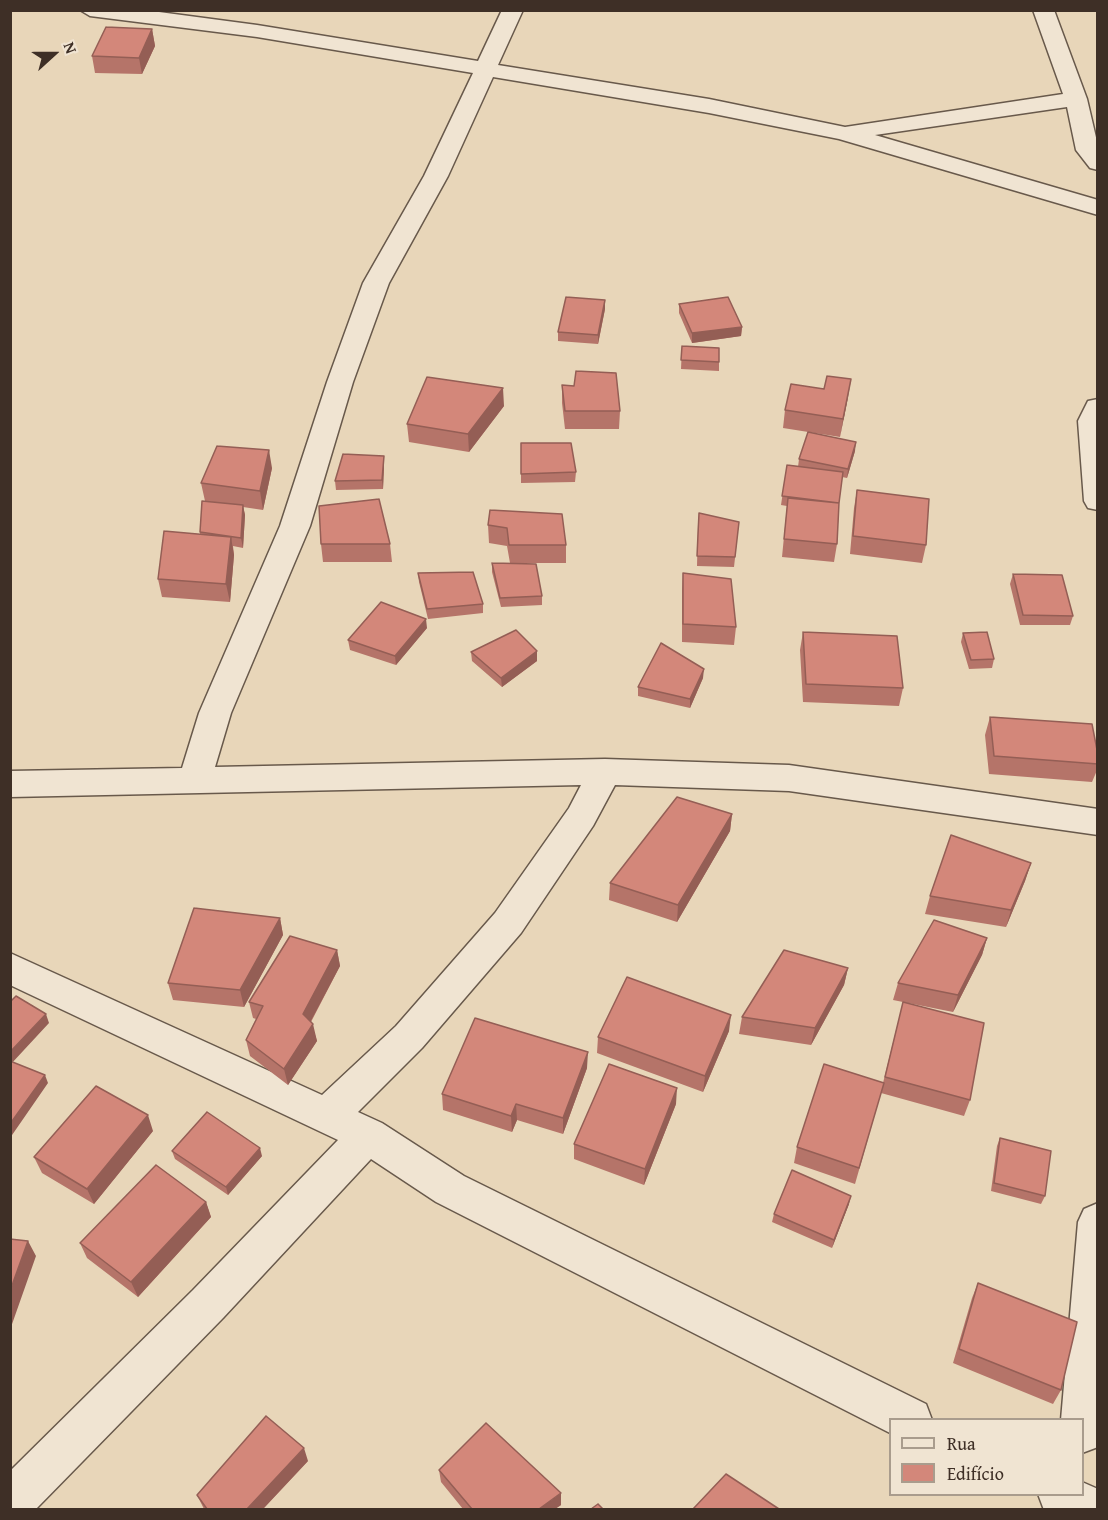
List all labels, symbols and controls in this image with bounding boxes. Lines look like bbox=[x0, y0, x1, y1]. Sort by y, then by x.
north arrow bbox=[24, 24, 84, 84]
text: N bbox=[58, 38, 84, 57]
legend bbox=[889, 1418, 1084, 1496]
text: Rua bbox=[947, 1430, 976, 1457]
text: Edifício bbox=[947, 1460, 1004, 1487]

